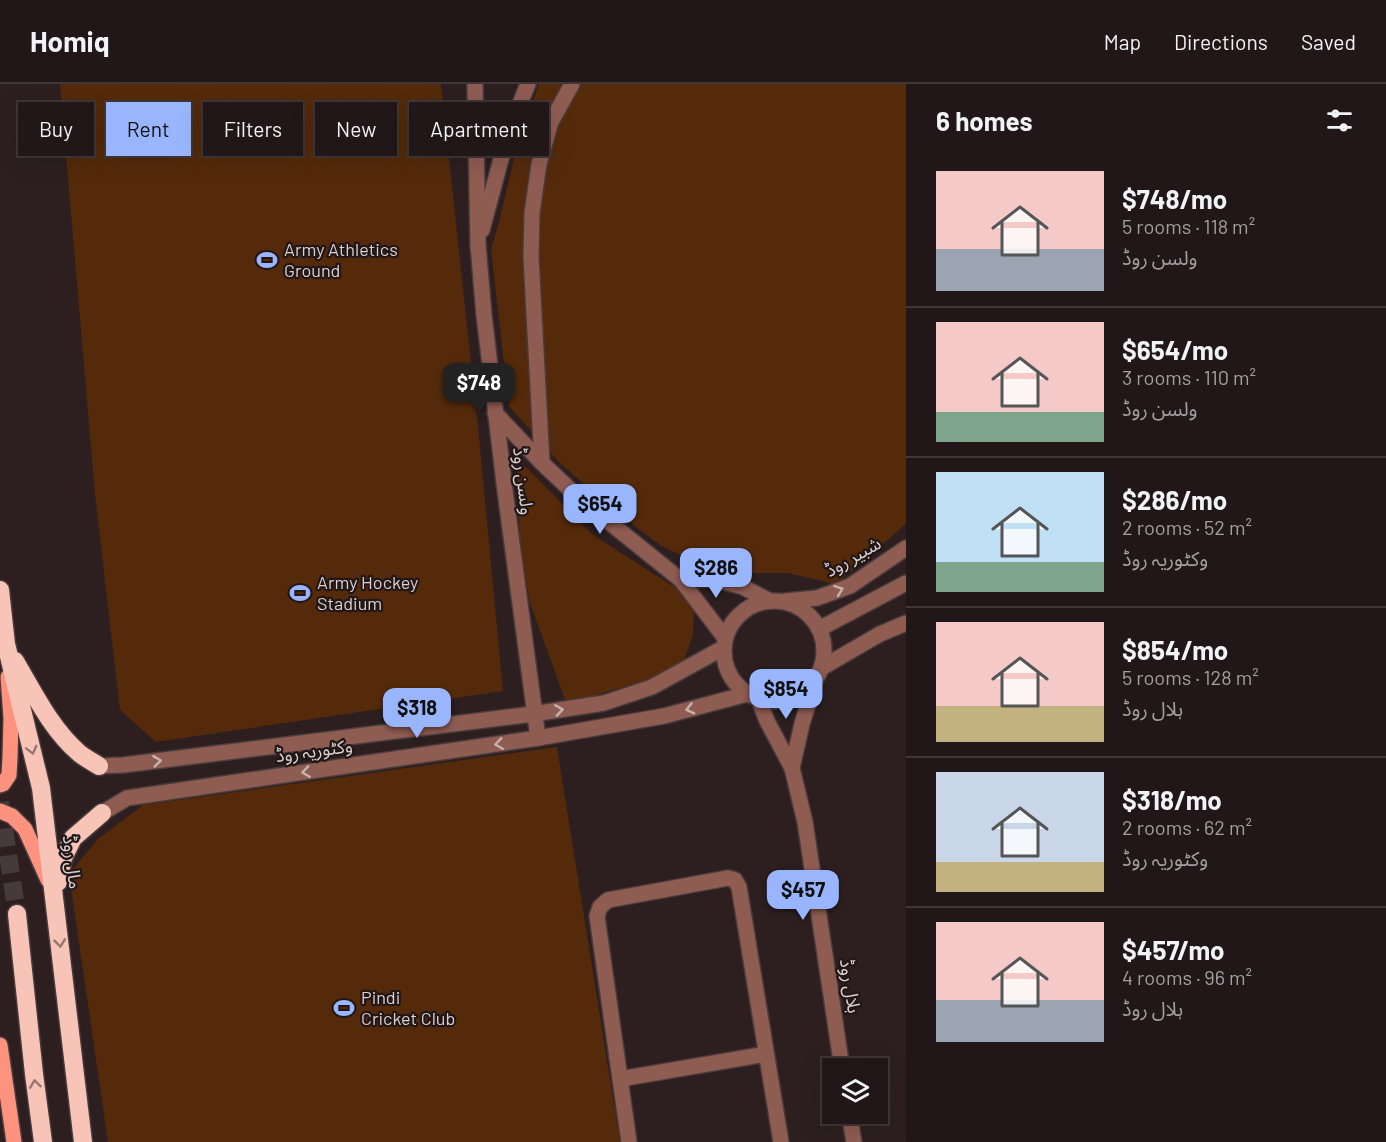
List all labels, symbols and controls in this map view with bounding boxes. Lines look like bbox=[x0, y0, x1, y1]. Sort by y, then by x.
text: Homiq bbox=[30, 24, 110, 58]
text: Map bbox=[1104, 29, 1141, 54]
text: Directions bbox=[1174, 29, 1268, 54]
text: Saved bbox=[1301, 29, 1356, 54]
chip: Buy bbox=[18, 102, 94, 156]
chip: Rent bbox=[106, 102, 191, 156]
chip: Filters bbox=[203, 102, 303, 156]
chip: New bbox=[315, 102, 397, 156]
chip: Apartment bbox=[409, 102, 549, 156]
icon: filters bbox=[1323, 104, 1356, 137]
text: 6 homes bbox=[936, 105, 1033, 136]
text: $748/mo bbox=[1122, 183, 1227, 214]
icon: home bbox=[984, 195, 1056, 267]
text: 5 rooms · 118 m² bbox=[1122, 214, 1255, 238]
place label: Army Athletics Ground bbox=[284, 238, 398, 281]
text: ولسن روڈ bbox=[1122, 245, 1198, 269]
sports icon: Army Athletics Ground bbox=[255, 248, 279, 272]
text: $654/mo bbox=[1122, 334, 1228, 365]
icon: home bbox=[984, 346, 1056, 418]
pin: $748 bbox=[443, 363, 515, 414]
text: 3 rooms · 110 m² bbox=[1122, 365, 1256, 389]
text: $748 bbox=[457, 370, 501, 394]
text: ولسن روڈ bbox=[1122, 396, 1198, 420]
street label: ولسن روڈ bbox=[508, 446, 539, 516]
pin: $654 bbox=[564, 484, 636, 535]
text: $286/mo bbox=[1122, 484, 1227, 515]
text: $654 bbox=[577, 491, 623, 515]
icon: home bbox=[984, 496, 1056, 568]
text: 2 rooms · 52 m² bbox=[1122, 515, 1252, 539]
street label: شبیر روڈ bbox=[821, 531, 885, 582]
text: وکٹوریہ روڈ bbox=[1122, 546, 1208, 570]
pin: $286 bbox=[680, 548, 752, 599]
text: $286 bbox=[694, 555, 738, 579]
place label: Army Hockey Stadium bbox=[317, 571, 418, 614]
sports icon: Army Hockey Stadium bbox=[288, 581, 312, 605]
one-way arrow bbox=[833, 585, 844, 598]
text: $854/mo bbox=[1122, 634, 1228, 665]
icon: home bbox=[984, 646, 1056, 718]
text: 5 rooms · 128 m² bbox=[1122, 665, 1259, 689]
pin: $854 bbox=[750, 669, 822, 720]
text: $854 bbox=[763, 676, 809, 700]
pin: $318 bbox=[381, 688, 453, 739]
text: $318 bbox=[397, 695, 437, 719]
text: ہلال روڈ bbox=[1122, 696, 1183, 720]
one-way arrow bbox=[685, 702, 696, 714]
one-way arrow bbox=[555, 705, 564, 717]
street label: وکٹوریہ روڈ bbox=[274, 734, 354, 767]
one-way arrow bbox=[494, 738, 503, 750]
one-way arrow bbox=[24, 745, 37, 755]
one-way arrow bbox=[153, 756, 162, 768]
one-way arrow bbox=[301, 765, 310, 777]
text: $318/mo bbox=[1122, 784, 1222, 815]
icon: home bbox=[984, 796, 1056, 868]
text: 2 rooms · 62 m² bbox=[1122, 815, 1252, 839]
street label: مال روڈ bbox=[58, 834, 87, 890]
text: وکٹوریہ روڈ bbox=[1122, 846, 1208, 870]
pin: $457 bbox=[767, 870, 839, 921]
text: $457 bbox=[781, 877, 825, 901]
text: $457/mo bbox=[1122, 934, 1225, 965]
one-way arrow bbox=[53, 939, 66, 948]
icon: home bbox=[984, 946, 1056, 1018]
street label: ہلال روڈ bbox=[835, 957, 866, 1015]
text: 4 rooms · 96 m² bbox=[1122, 965, 1252, 989]
place label: Pindi Cricket Club bbox=[361, 986, 455, 1029]
sports icon: Pindi Cricket Club bbox=[332, 996, 356, 1020]
text: ہلال روڈ bbox=[1122, 996, 1183, 1020]
map controls bbox=[822, 1058, 888, 1124]
button: layers bbox=[822, 1058, 888, 1124]
one-way arrow bbox=[29, 1079, 42, 1089]

